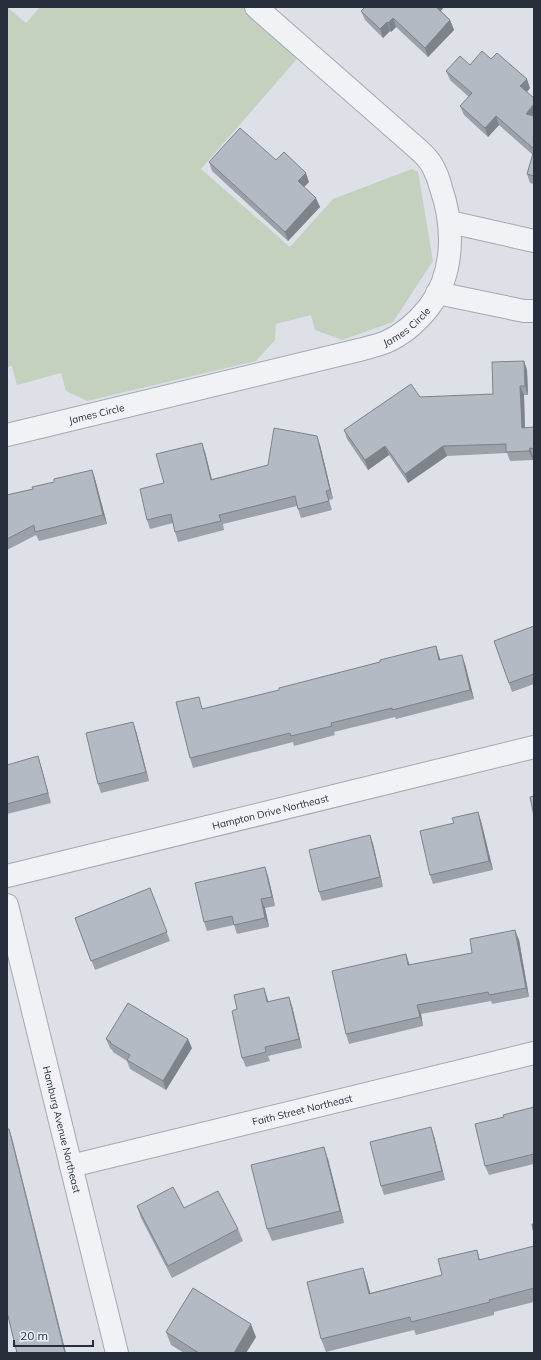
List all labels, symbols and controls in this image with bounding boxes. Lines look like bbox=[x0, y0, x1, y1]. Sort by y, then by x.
street label: James Circle bbox=[381, 305, 433, 349]
street label: James Circle bbox=[67, 401, 126, 427]
street label: Hampton Drive Northeast bbox=[211, 791, 330, 833]
street label: Hamburg Avenue Northeast bbox=[40, 1065, 84, 1195]
street label: Faith Street Northeast bbox=[251, 1091, 354, 1129]
scale bar bbox=[14, 1322, 93, 1348]
text: 20 m bbox=[20, 1328, 48, 1343]

